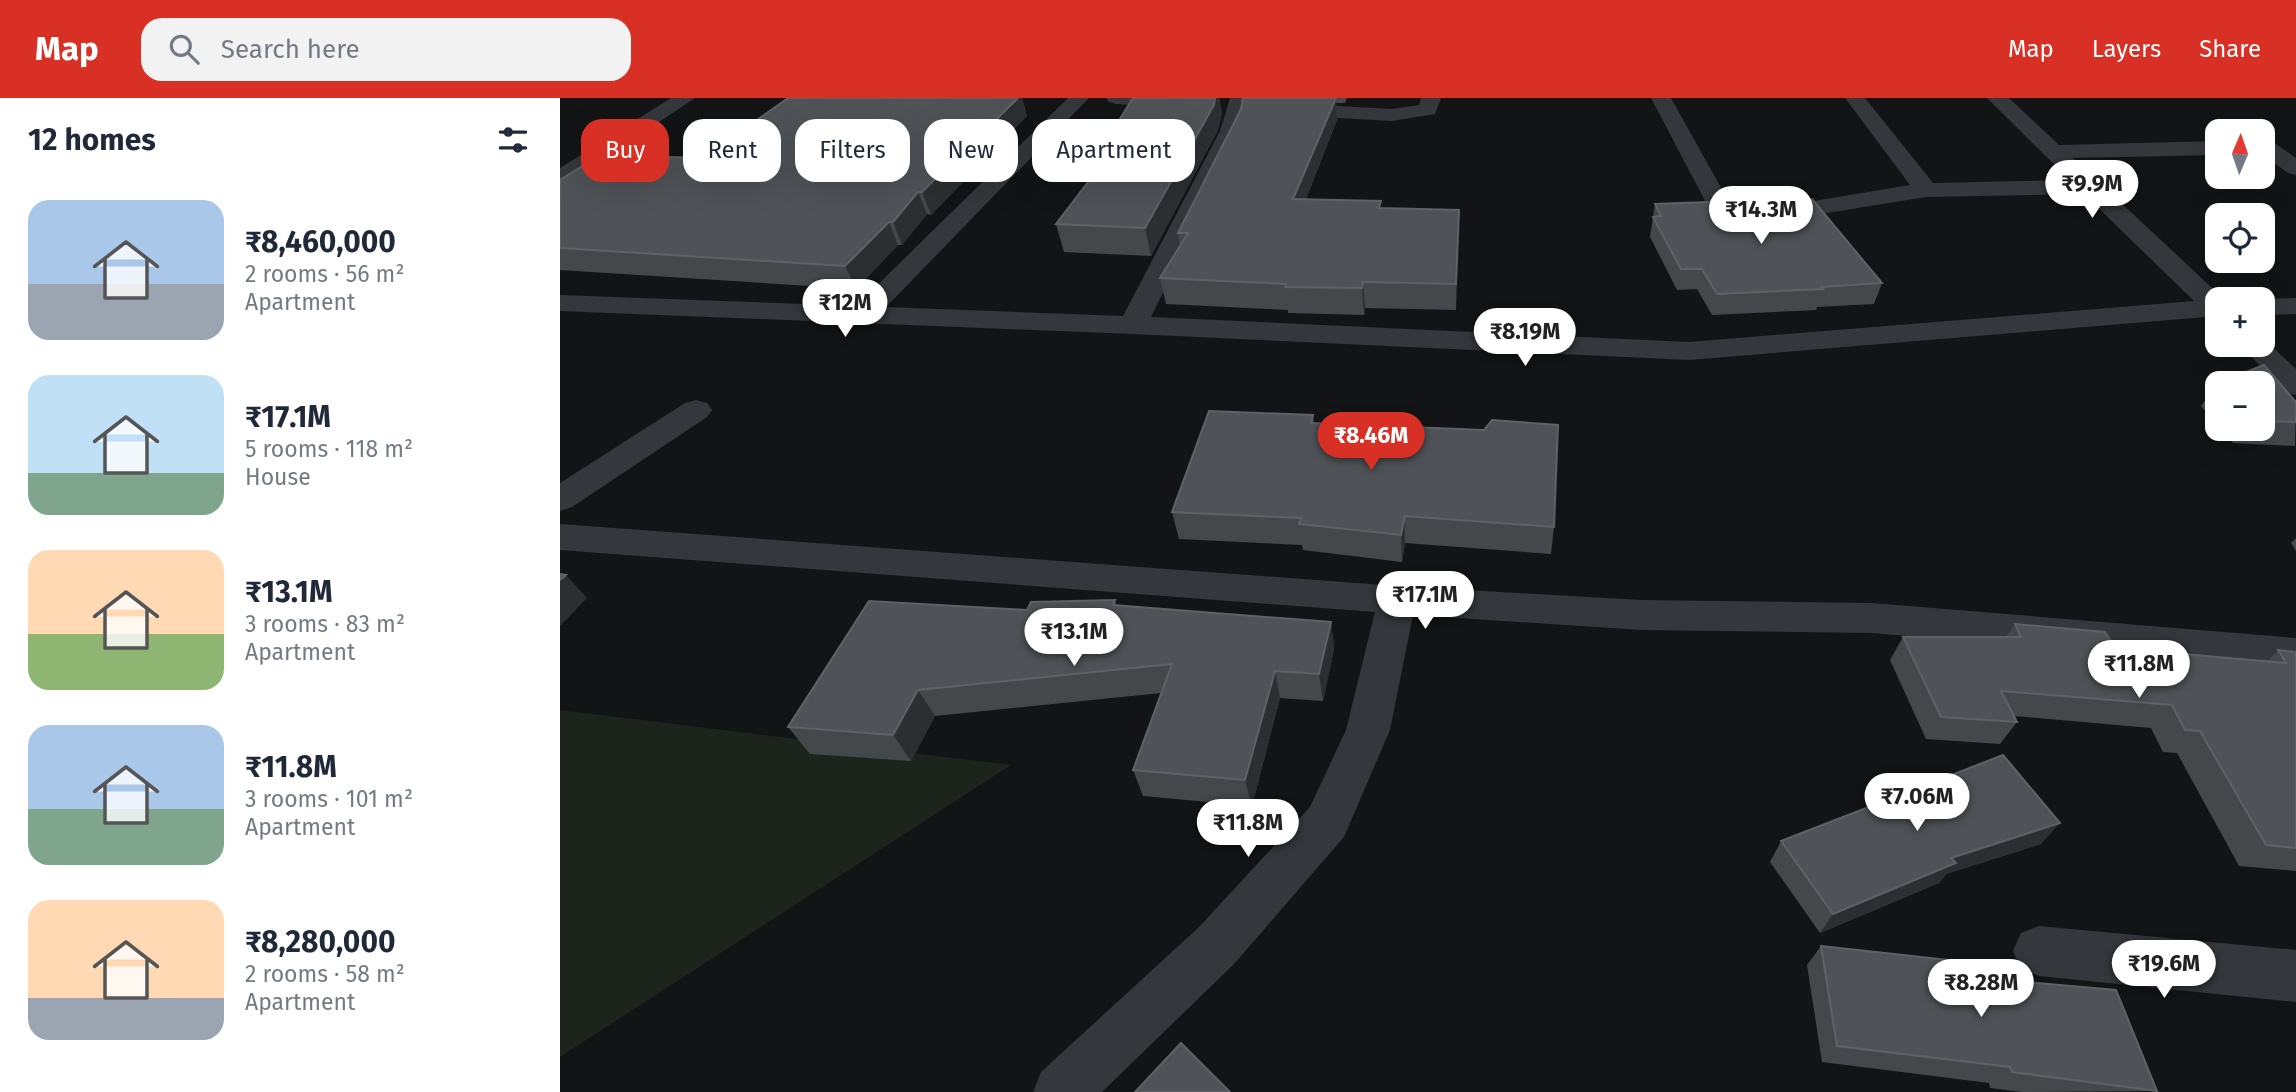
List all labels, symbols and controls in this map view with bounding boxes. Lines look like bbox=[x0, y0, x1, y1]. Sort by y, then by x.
search box bbox=[141, 18, 631, 81]
text: Map bbox=[35, 29, 99, 69]
icon: search bbox=[165, 30, 203, 68]
text: Search here bbox=[221, 34, 360, 65]
text: Map bbox=[2008, 35, 2054, 63]
text: Layers bbox=[2092, 35, 2161, 63]
text: Share bbox=[2199, 35, 2261, 63]
chip: Buy bbox=[581, 119, 669, 182]
chip: Rent bbox=[683, 119, 781, 182]
chip: Filters bbox=[795, 119, 910, 182]
chip: New bbox=[924, 119, 1018, 182]
chip: Apartment bbox=[1032, 119, 1195, 182]
north arrow bbox=[2205, 119, 2275, 189]
map controls bbox=[2205, 119, 2275, 441]
icon: filters bbox=[494, 121, 532, 159]
text: 12 homes bbox=[28, 122, 156, 158]
pin: ₹9.9M bbox=[2043, 160, 2141, 220]
text: ₹9.9M bbox=[2061, 169, 2123, 197]
pin: ₹14.3M bbox=[1704, 186, 1818, 246]
text: ₹14.3M bbox=[1725, 195, 1797, 223]
button: locate bbox=[2205, 203, 2275, 273]
text: ₹8,460,000 bbox=[245, 224, 396, 260]
icon: home bbox=[84, 228, 168, 312]
text: 2 rooms · 56 m² bbox=[245, 260, 404, 288]
pin: ₹12M bbox=[804, 280, 886, 339]
button: + bbox=[2205, 287, 2275, 357]
text: Apartment bbox=[245, 288, 355, 316]
text: ₹12M bbox=[818, 288, 872, 316]
pin: ₹8.19M bbox=[1468, 308, 1582, 368]
text: ₹8.19M bbox=[1490, 317, 1560, 345]
button: − bbox=[2205, 371, 2275, 441]
text: ₹17.1M bbox=[245, 399, 331, 435]
icon: home bbox=[84, 403, 168, 487]
pin: ₹8.46M bbox=[1314, 412, 1428, 472]
text: ₹8.46M bbox=[1334, 421, 1408, 449]
text: 5 rooms · 118 m² bbox=[245, 435, 413, 463]
text: House bbox=[245, 463, 311, 491]
pin: ₹17.1M bbox=[1368, 572, 1482, 631]
text: ₹13.1M bbox=[245, 574, 332, 610]
icon: home bbox=[84, 578, 168, 662]
text: ₹17.1M bbox=[1392, 580, 1458, 608]
pin: ₹13.1M bbox=[1017, 608, 1131, 668]
text: 3 rooms · 83 m² bbox=[245, 610, 405, 638]
text: ₹13.1M bbox=[1040, 617, 1108, 645]
text: Apartment bbox=[245, 638, 355, 666]
pin: ₹11.8M bbox=[2082, 640, 2196, 700]
text: ₹11.8M bbox=[2104, 649, 2174, 677]
text: ₹11.8M bbox=[245, 749, 337, 785]
icon: home bbox=[84, 753, 168, 837]
pin: ₹7.06M bbox=[1860, 774, 1974, 833]
text: ₹7.06M bbox=[1881, 782, 1953, 810]
text: 3 rooms · 101 m² bbox=[245, 785, 413, 813]
pin: ₹11.8M bbox=[1191, 800, 1305, 859]
text: ₹11.8M bbox=[1213, 808, 1283, 836]
text: Apartment bbox=[245, 813, 355, 841]
text: ₹8,280,000 bbox=[245, 924, 396, 960]
icon: home bbox=[84, 928, 168, 1012]
pin: ₹19.6M bbox=[2107, 940, 2221, 1000]
text: ₹19.6M bbox=[2128, 949, 2200, 977]
text: 2 rooms · 58 m² bbox=[245, 960, 405, 988]
pin: ₹8.28M bbox=[1924, 960, 2038, 1019]
text: ₹8.28M bbox=[1944, 968, 2018, 996]
text: Apartment bbox=[245, 988, 355, 1016]

